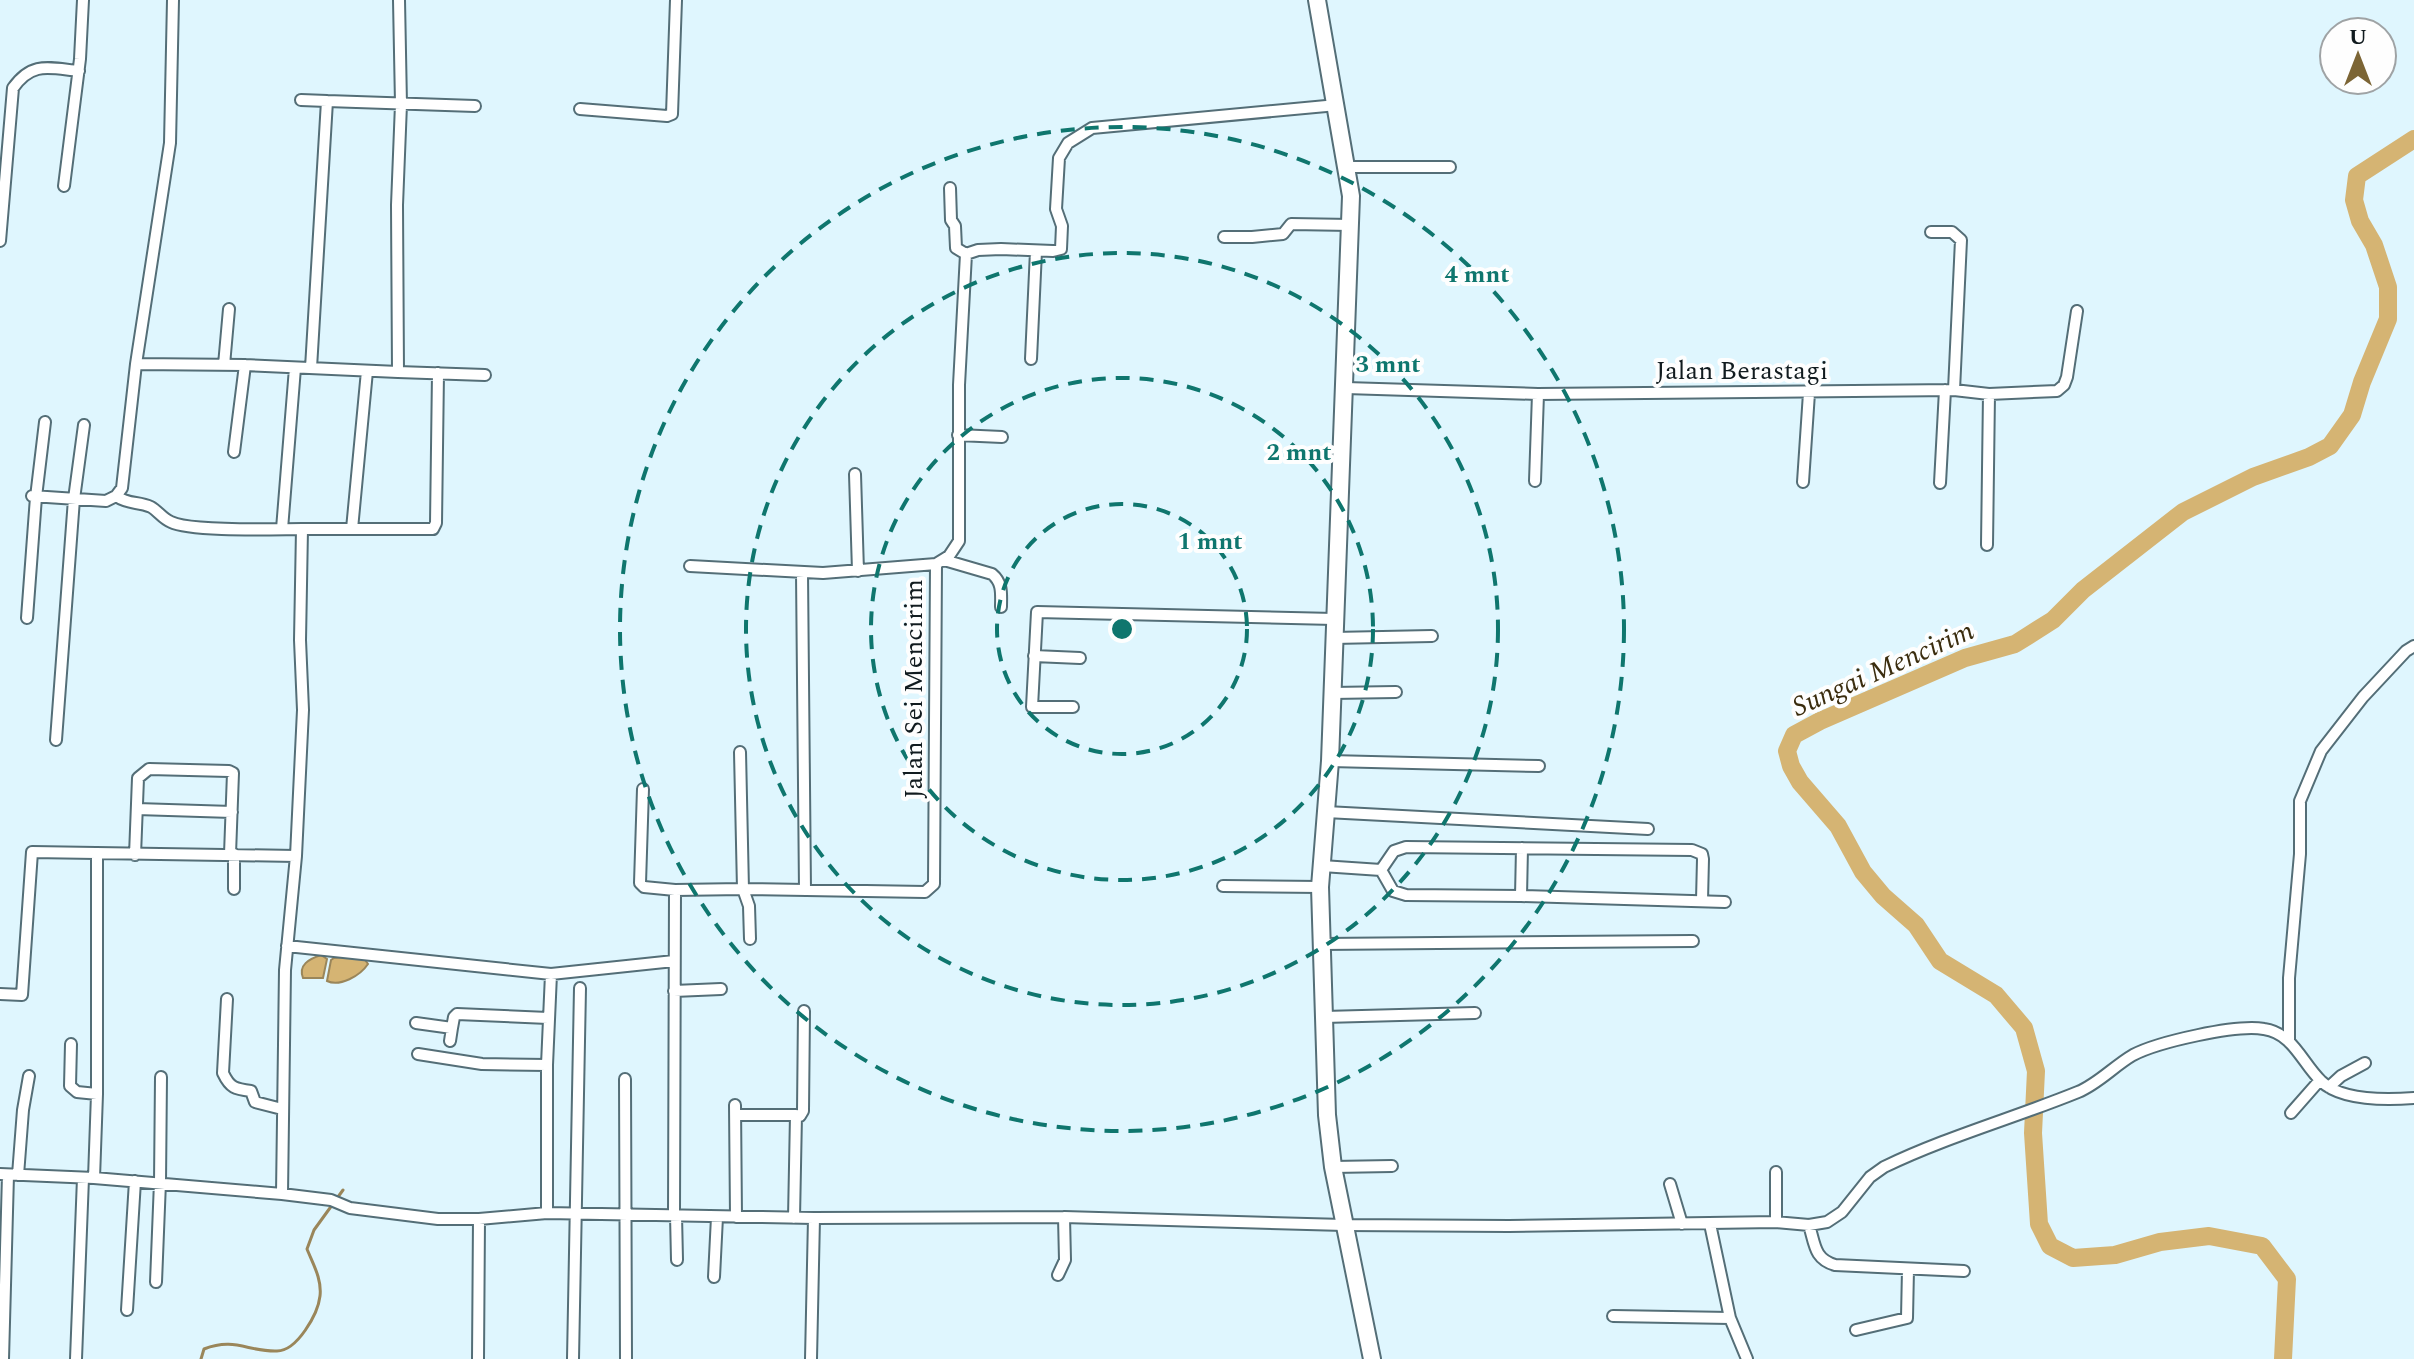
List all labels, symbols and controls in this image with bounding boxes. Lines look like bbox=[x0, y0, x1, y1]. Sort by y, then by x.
north arrow bbox=[2318, 16, 2398, 96]
text: U bbox=[2349, 21, 2367, 54]
text: 4 mnt bbox=[1444, 257, 1510, 293]
text: 3 mnt bbox=[1355, 347, 1421, 383]
street label: Jalan Berastagi bbox=[1656, 351, 1828, 391]
text: 2 mnt bbox=[1266, 435, 1332, 471]
text: 1 mnt bbox=[1177, 524, 1243, 560]
street label: Jalan Sei Mencirim bbox=[894, 579, 934, 799]
water label: Sungai Mencirim bbox=[1785, 609, 1981, 728]
centre of rings bbox=[1108, 615, 1136, 643]

